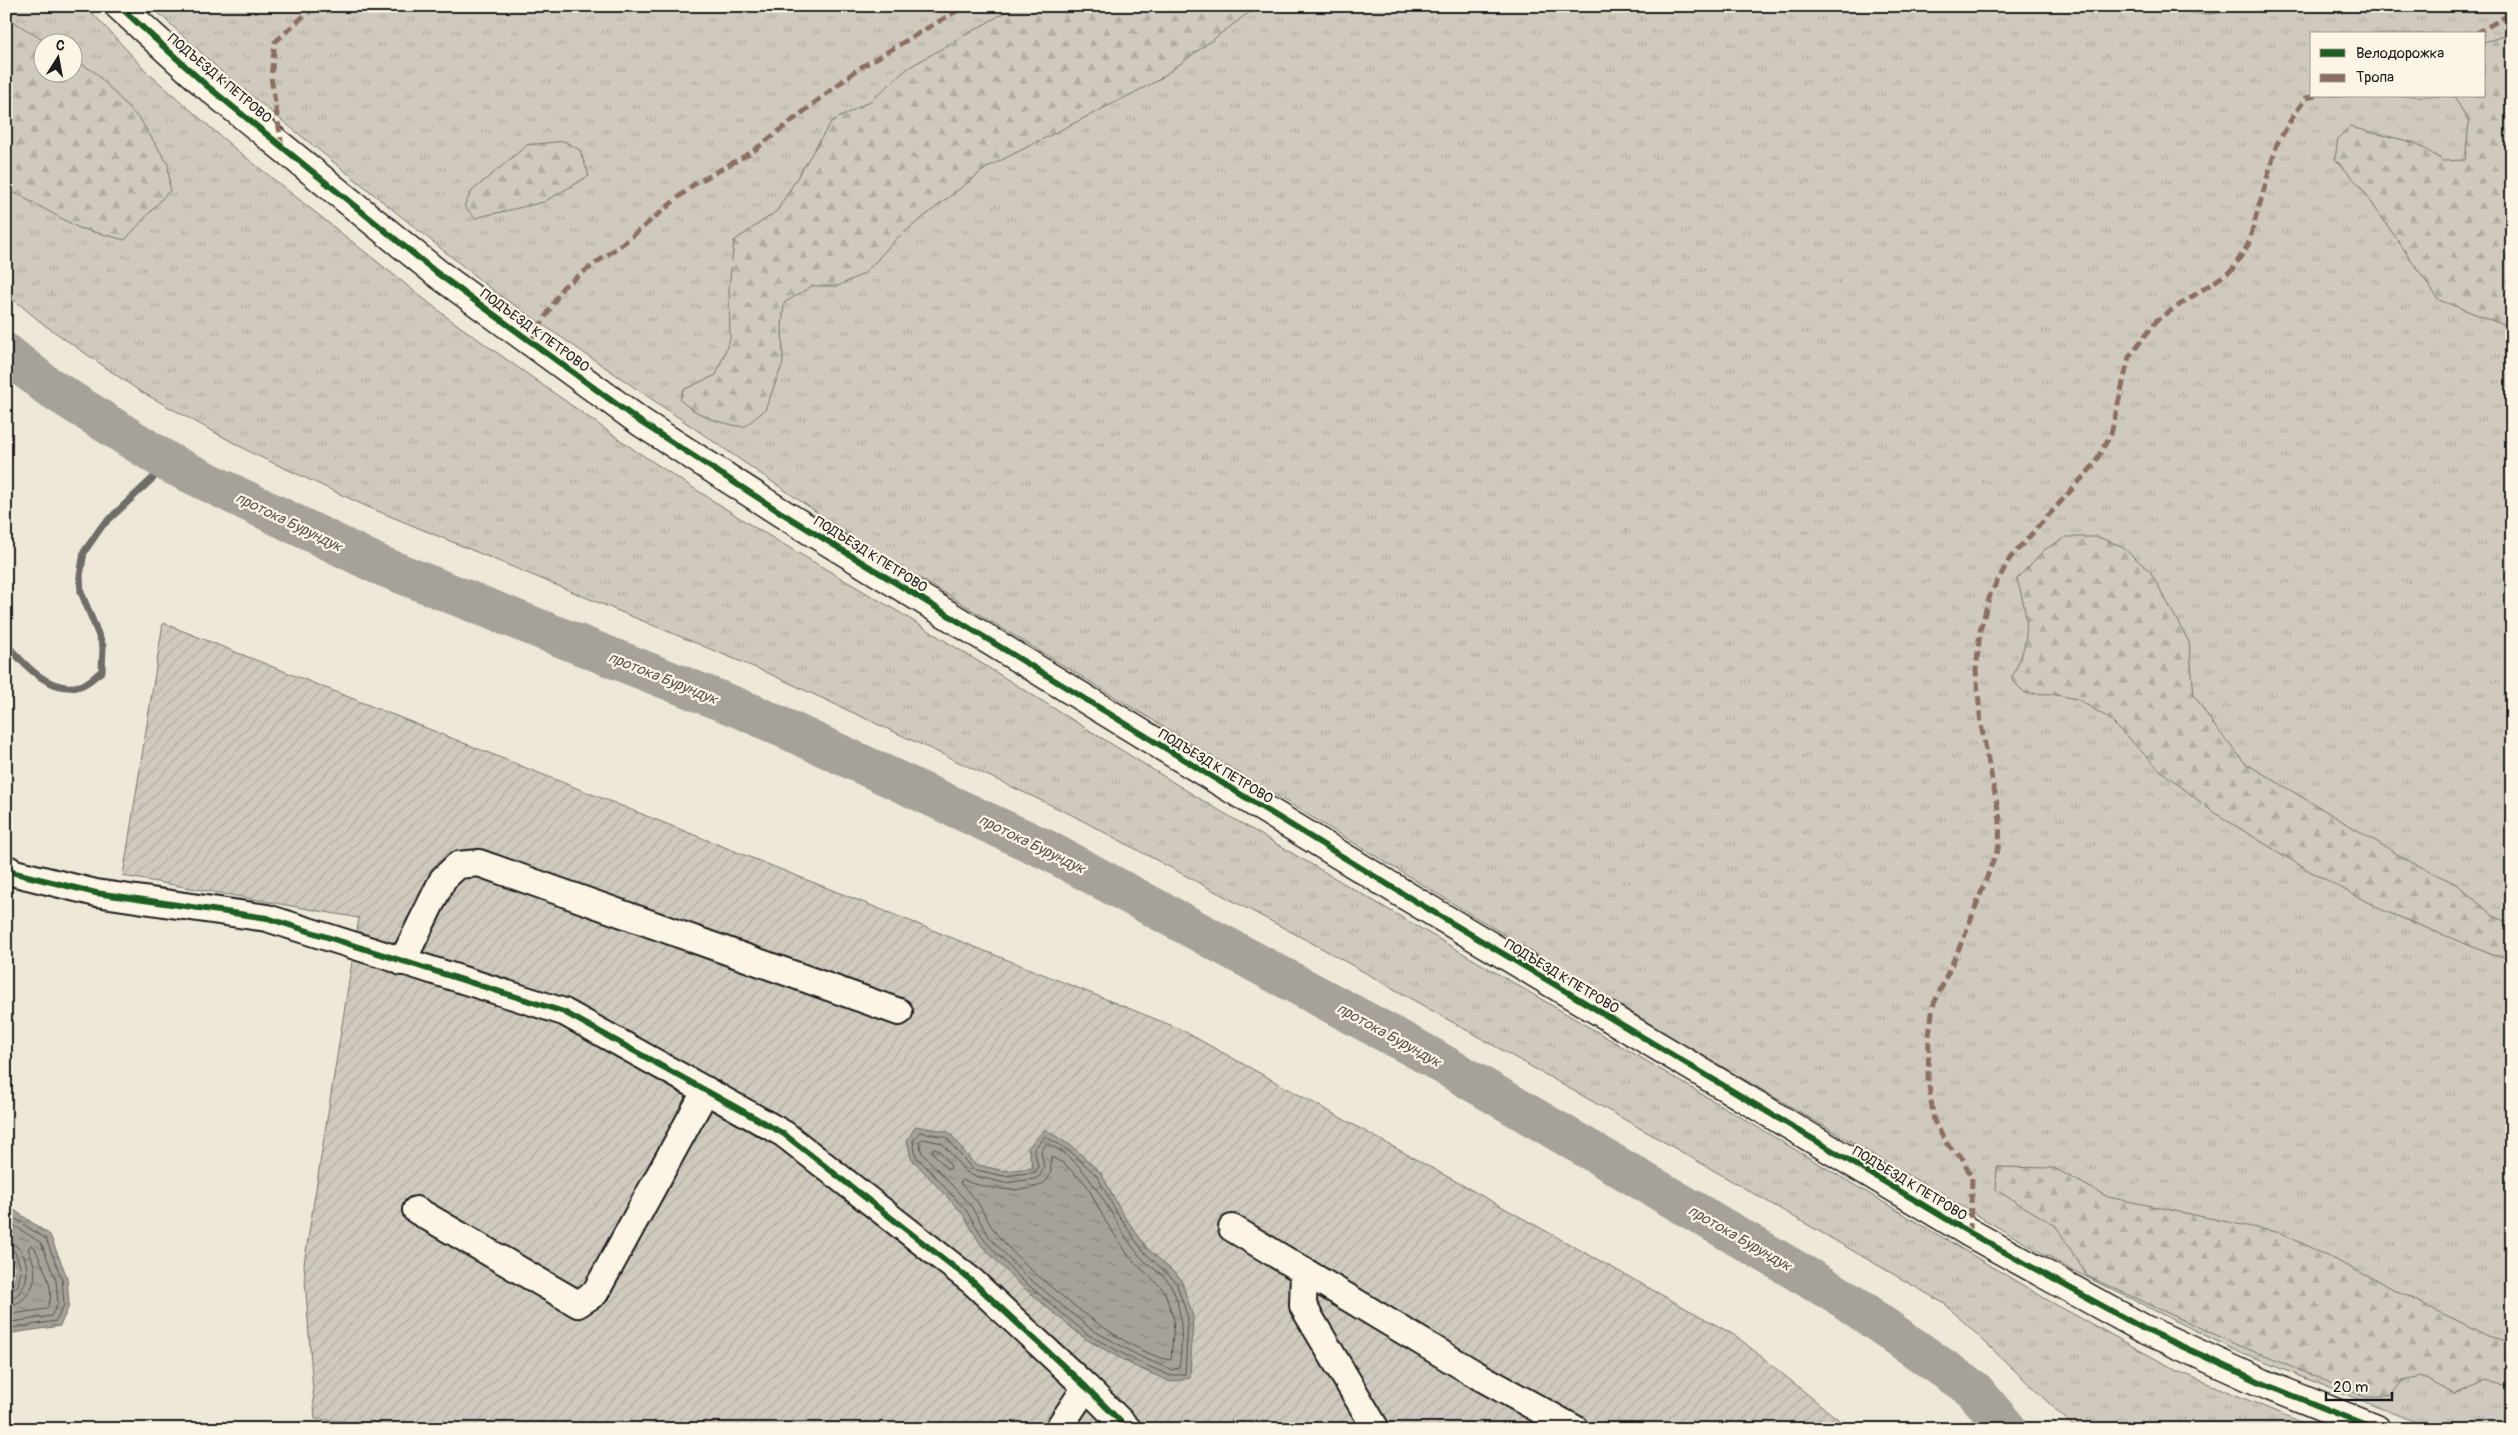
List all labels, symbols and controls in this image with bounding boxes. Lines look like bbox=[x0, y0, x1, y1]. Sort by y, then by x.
street label: ПОДЪЕЗД К ПЕТРОВО bbox=[164, 30, 275, 127]
north arrow bbox=[32, 32, 82, 82]
legend bbox=[2310, 32, 2486, 98]
text: С bbox=[55, 37, 67, 55]
text: Велодорожка bbox=[2356, 44, 2444, 63]
text: Тропа bbox=[2356, 68, 2394, 87]
street label: ПОДЪЕЗД К ПЕТРОВО bbox=[477, 285, 593, 376]
water label: протока Бурундук bbox=[233, 489, 346, 557]
street label: ПОДЪЕЗД К ПЕТРОВО bbox=[811, 513, 931, 596]
water label: протока Бурундук bbox=[606, 648, 721, 709]
street label: ПОДЪЕЗД К ПЕТРОВО bbox=[1155, 726, 1276, 807]
water label: протока Бурундук bbox=[976, 811, 1089, 879]
street label: ПОДЪЕЗД К ПЕТРОВО bbox=[1501, 936, 1622, 1017]
water label: протока Бурундук bbox=[1333, 999, 1445, 1072]
street label: ПОДЪЕЗД К ПЕТРОВО bbox=[1849, 1143, 1970, 1224]
water label: протока Бурундук bbox=[1685, 1201, 1796, 1276]
scale bar bbox=[2326, 1370, 2392, 1402]
text: 20 m bbox=[2333, 1378, 2368, 1397]

